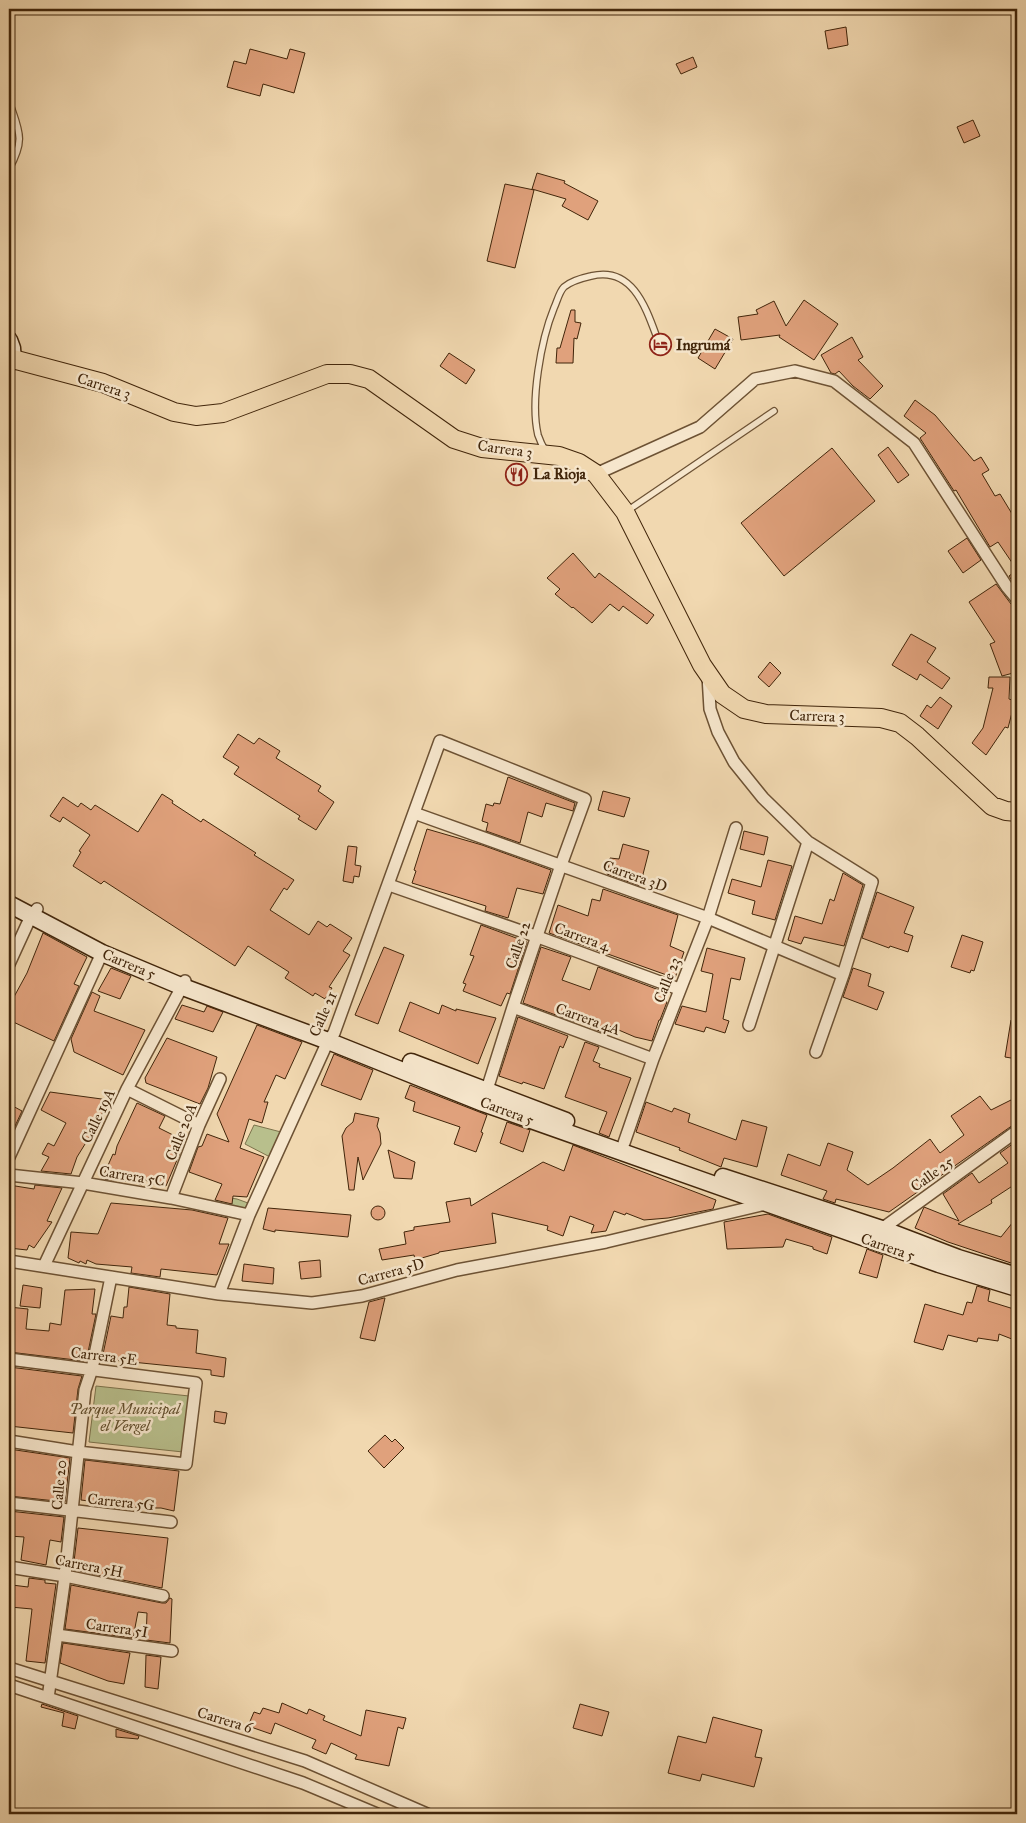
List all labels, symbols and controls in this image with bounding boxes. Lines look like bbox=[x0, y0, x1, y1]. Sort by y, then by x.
hotel icon: Ingrumá bbox=[648, 333, 672, 357]
place label: Ingrumá bbox=[676, 336, 731, 355]
street label: Carrera 3 bbox=[75, 369, 133, 403]
street label: Carrera 3 bbox=[476, 436, 534, 462]
restaurant icon: La Rioja bbox=[505, 462, 529, 486]
place label: La Rioja bbox=[533, 465, 587, 484]
street label: Carrera 3 bbox=[789, 706, 845, 726]
street label: Carrera 3D bbox=[600, 856, 670, 896]
street label: Calle 22 bbox=[502, 918, 535, 971]
street label: Carrera 4 bbox=[552, 919, 613, 956]
street label: Carrera 5 bbox=[100, 945, 158, 983]
street label: Calle 23 bbox=[650, 955, 684, 1005]
street label: Calle 21 bbox=[305, 989, 341, 1039]
street label: Carrera 4A bbox=[553, 999, 623, 1039]
street label: Calle 19A bbox=[77, 1086, 119, 1146]
street label: Carrera 5 bbox=[478, 1093, 536, 1129]
street label: Calle 20A bbox=[161, 1101, 201, 1163]
street label: Calle 25 bbox=[907, 1152, 957, 1195]
street label: Carrera 5C bbox=[98, 1162, 166, 1190]
street label: Carrera 5 bbox=[859, 1229, 917, 1265]
street label: Carrera 5D bbox=[356, 1254, 426, 1289]
street label: Carrera 5E bbox=[70, 1343, 139, 1369]
park label: Parque Municipal el Vergel bbox=[70, 1400, 182, 1435]
street label: Calle 20 bbox=[48, 1459, 70, 1511]
street label: Carrera 5G bbox=[87, 1490, 155, 1514]
street label: Carrera 5H bbox=[53, 1551, 125, 1581]
street label: Carrera 5I bbox=[85, 1615, 149, 1641]
street label: Carrera 6 bbox=[195, 1703, 256, 1737]

